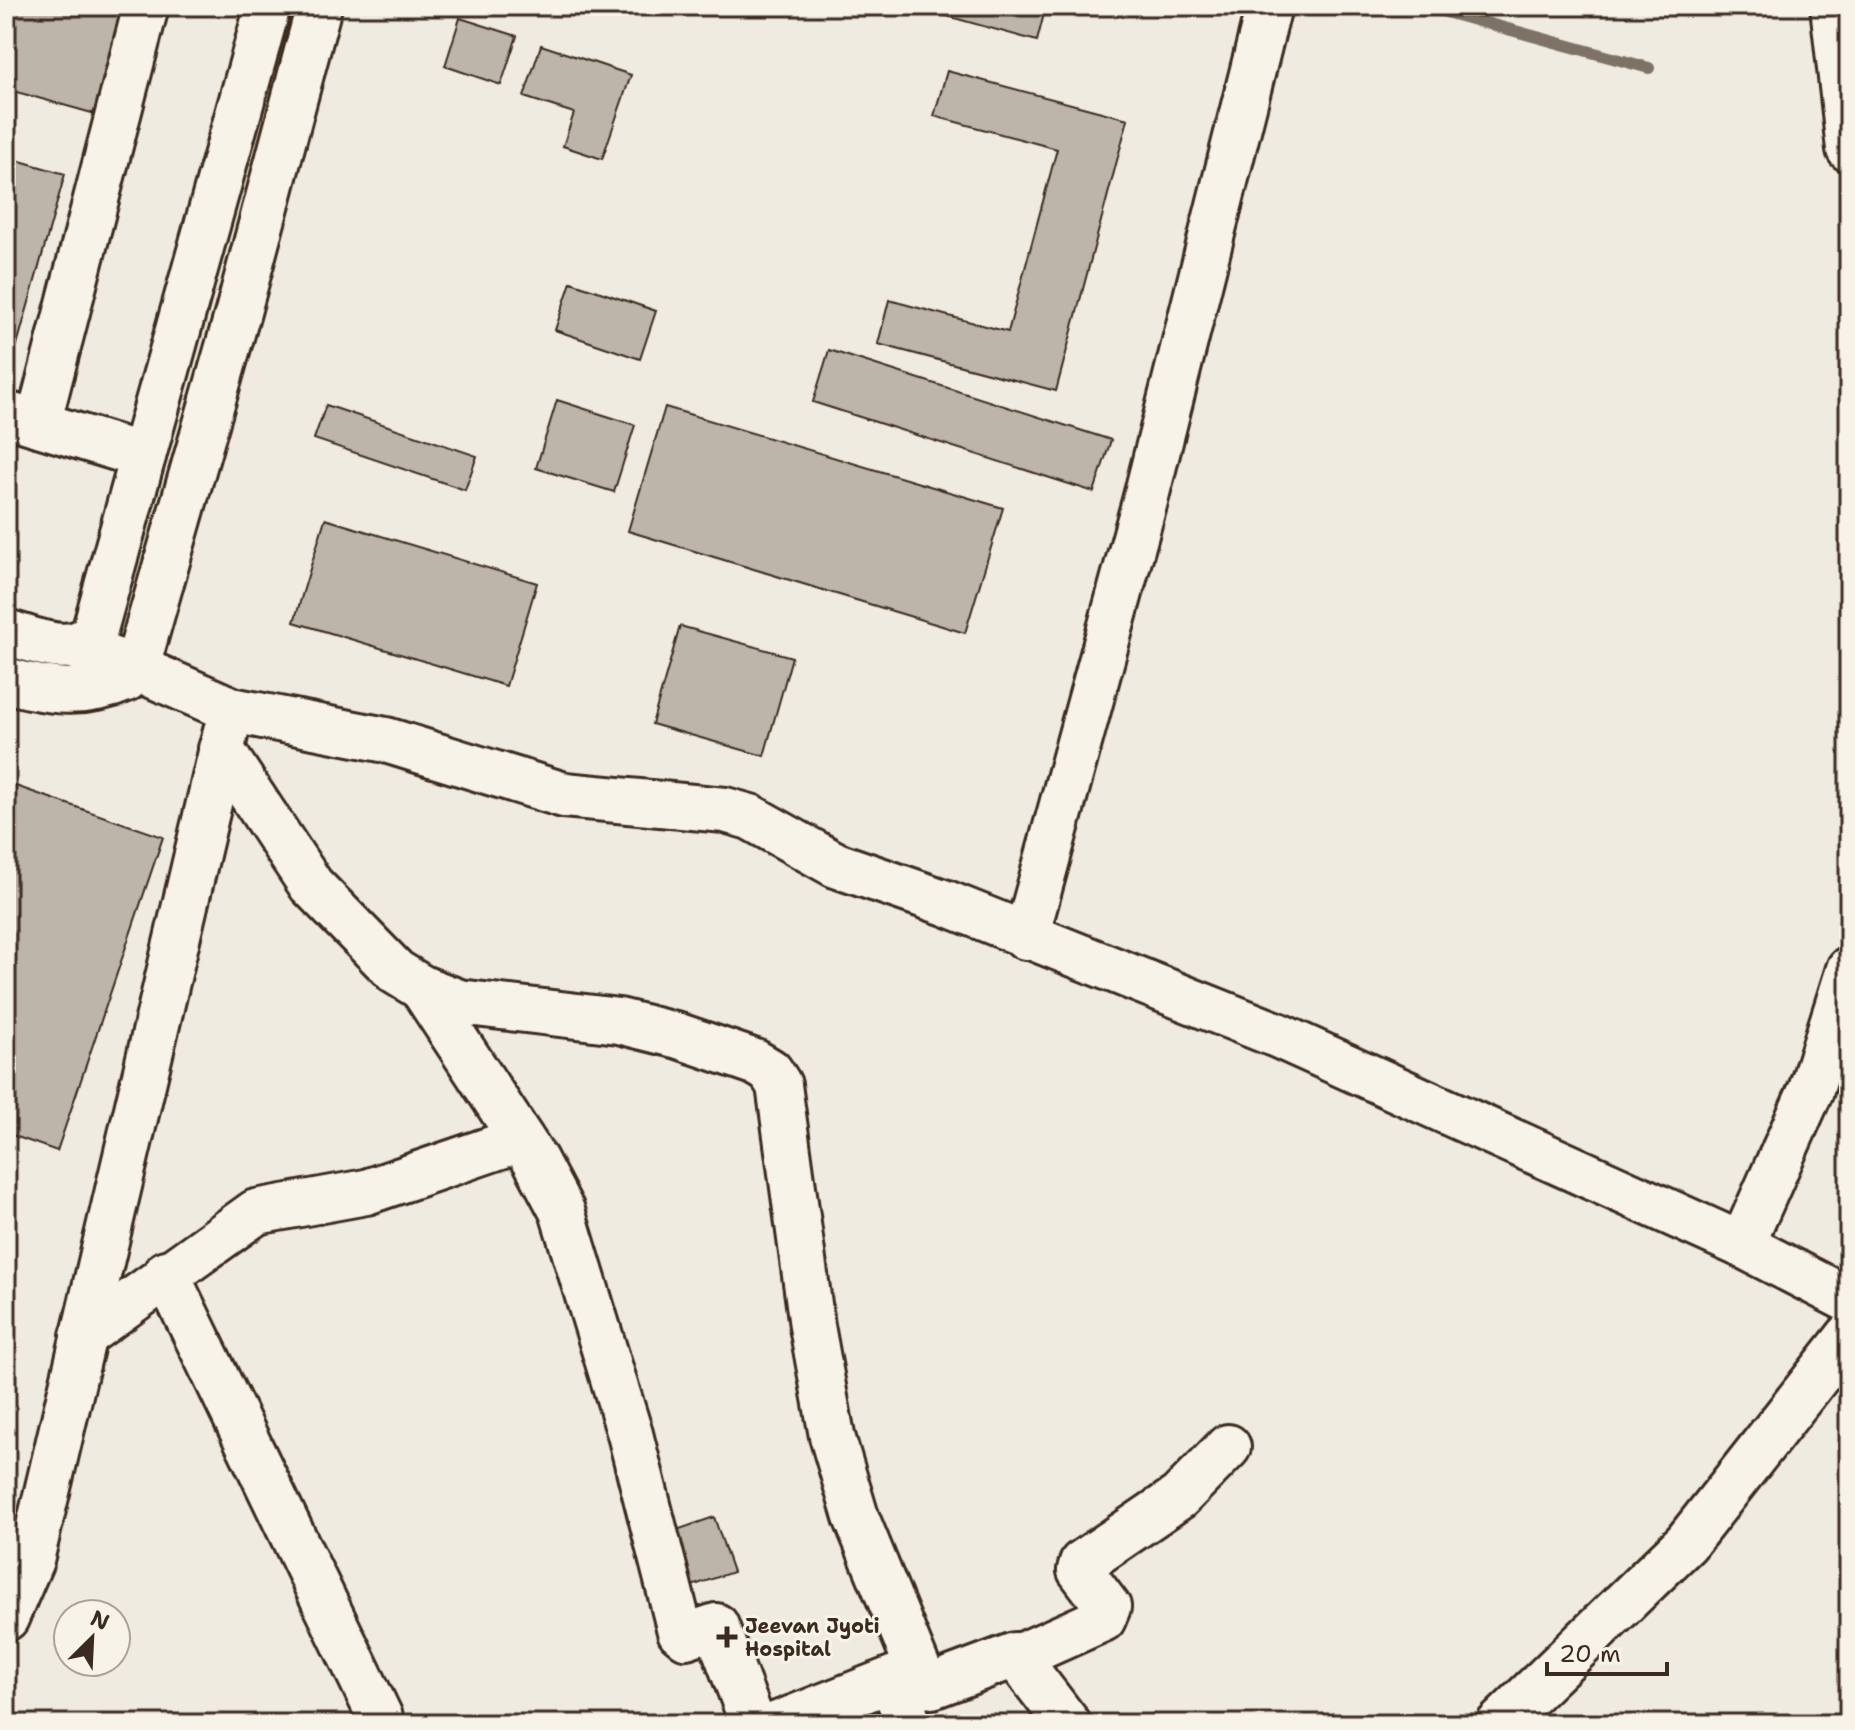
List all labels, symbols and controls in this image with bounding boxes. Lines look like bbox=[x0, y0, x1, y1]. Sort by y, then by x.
north arrow bbox=[52, 1598, 132, 1678]
text: N bbox=[86, 1603, 114, 1637]
place label: Jeevan Jyoti Hospital bbox=[745, 1613, 880, 1662]
marker: Jeevan Jyoti Hospital bbox=[716, 1626, 738, 1648]
scale bar bbox=[1547, 1626, 1667, 1676]
text: 20 m bbox=[1559, 1638, 1621, 1670]

